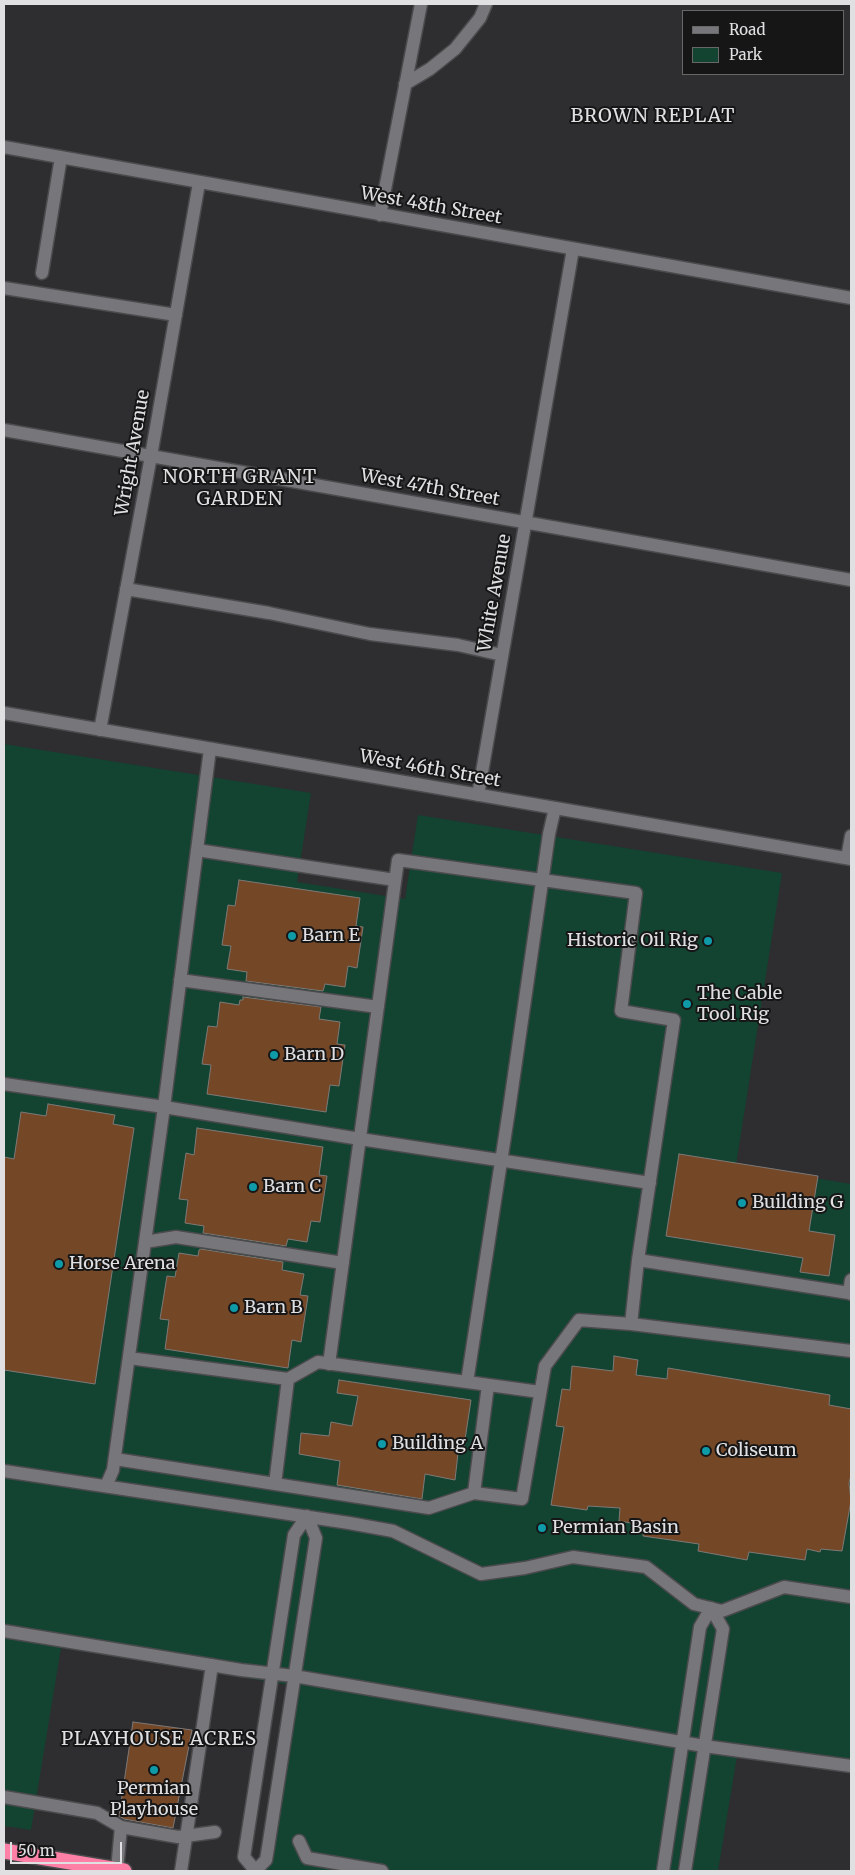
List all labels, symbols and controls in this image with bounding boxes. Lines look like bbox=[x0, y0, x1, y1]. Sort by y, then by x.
legend bbox=[682, 10, 845, 75]
text: Road bbox=[729, 20, 765, 39]
text: Park bbox=[729, 45, 762, 64]
district label: BROWN REPLAT bbox=[569, 106, 737, 128]
street label: West 48th Street bbox=[359, 183, 503, 229]
street label: Wright Avenue bbox=[111, 388, 155, 518]
street label: West 47th Street bbox=[359, 465, 501, 511]
district label: NORTH GRANT GARDEN bbox=[161, 467, 319, 511]
street label: White Avenue bbox=[474, 532, 516, 654]
street label: West 46th Street bbox=[358, 746, 502, 792]
place label: Barn E bbox=[302, 925, 360, 947]
marker: Barn E bbox=[286, 930, 298, 942]
place label: Historic Oil Rig bbox=[567, 930, 698, 952]
marker: Historic Oil Rig bbox=[702, 935, 714, 947]
place label: The Cable Tool Rig bbox=[697, 983, 782, 1026]
marker: The Cable Tool Rig bbox=[681, 998, 693, 1010]
place label: Barn D bbox=[284, 1044, 344, 1066]
marker: Barn D bbox=[268, 1049, 280, 1061]
place label: Barn C bbox=[263, 1176, 321, 1198]
marker: Barn C bbox=[247, 1181, 259, 1193]
place label: Building G bbox=[752, 1192, 843, 1214]
marker: Building G bbox=[736, 1197, 748, 1209]
place label: Horse Arena bbox=[69, 1253, 175, 1275]
marker: Horse Arena bbox=[53, 1258, 65, 1270]
place label: Barn B bbox=[244, 1297, 303, 1319]
marker: Barn B bbox=[228, 1302, 240, 1314]
place label: Building A bbox=[392, 1433, 483, 1455]
marker: Building A bbox=[376, 1438, 388, 1450]
place label: Coliseum bbox=[716, 1440, 797, 1462]
marker: Coliseum bbox=[700, 1445, 712, 1457]
place label: Permian Basin bbox=[552, 1517, 679, 1539]
marker: Permian Basin bbox=[536, 1522, 548, 1534]
district label: PLAYHOUSE ACRES bbox=[59, 1729, 259, 1751]
marker: Permian Playhouse bbox=[148, 1764, 160, 1776]
place label: Permian Playhouse bbox=[110, 1778, 198, 1820]
scale bar bbox=[12, 1832, 125, 1864]
text: 50 m bbox=[18, 1841, 55, 1860]

